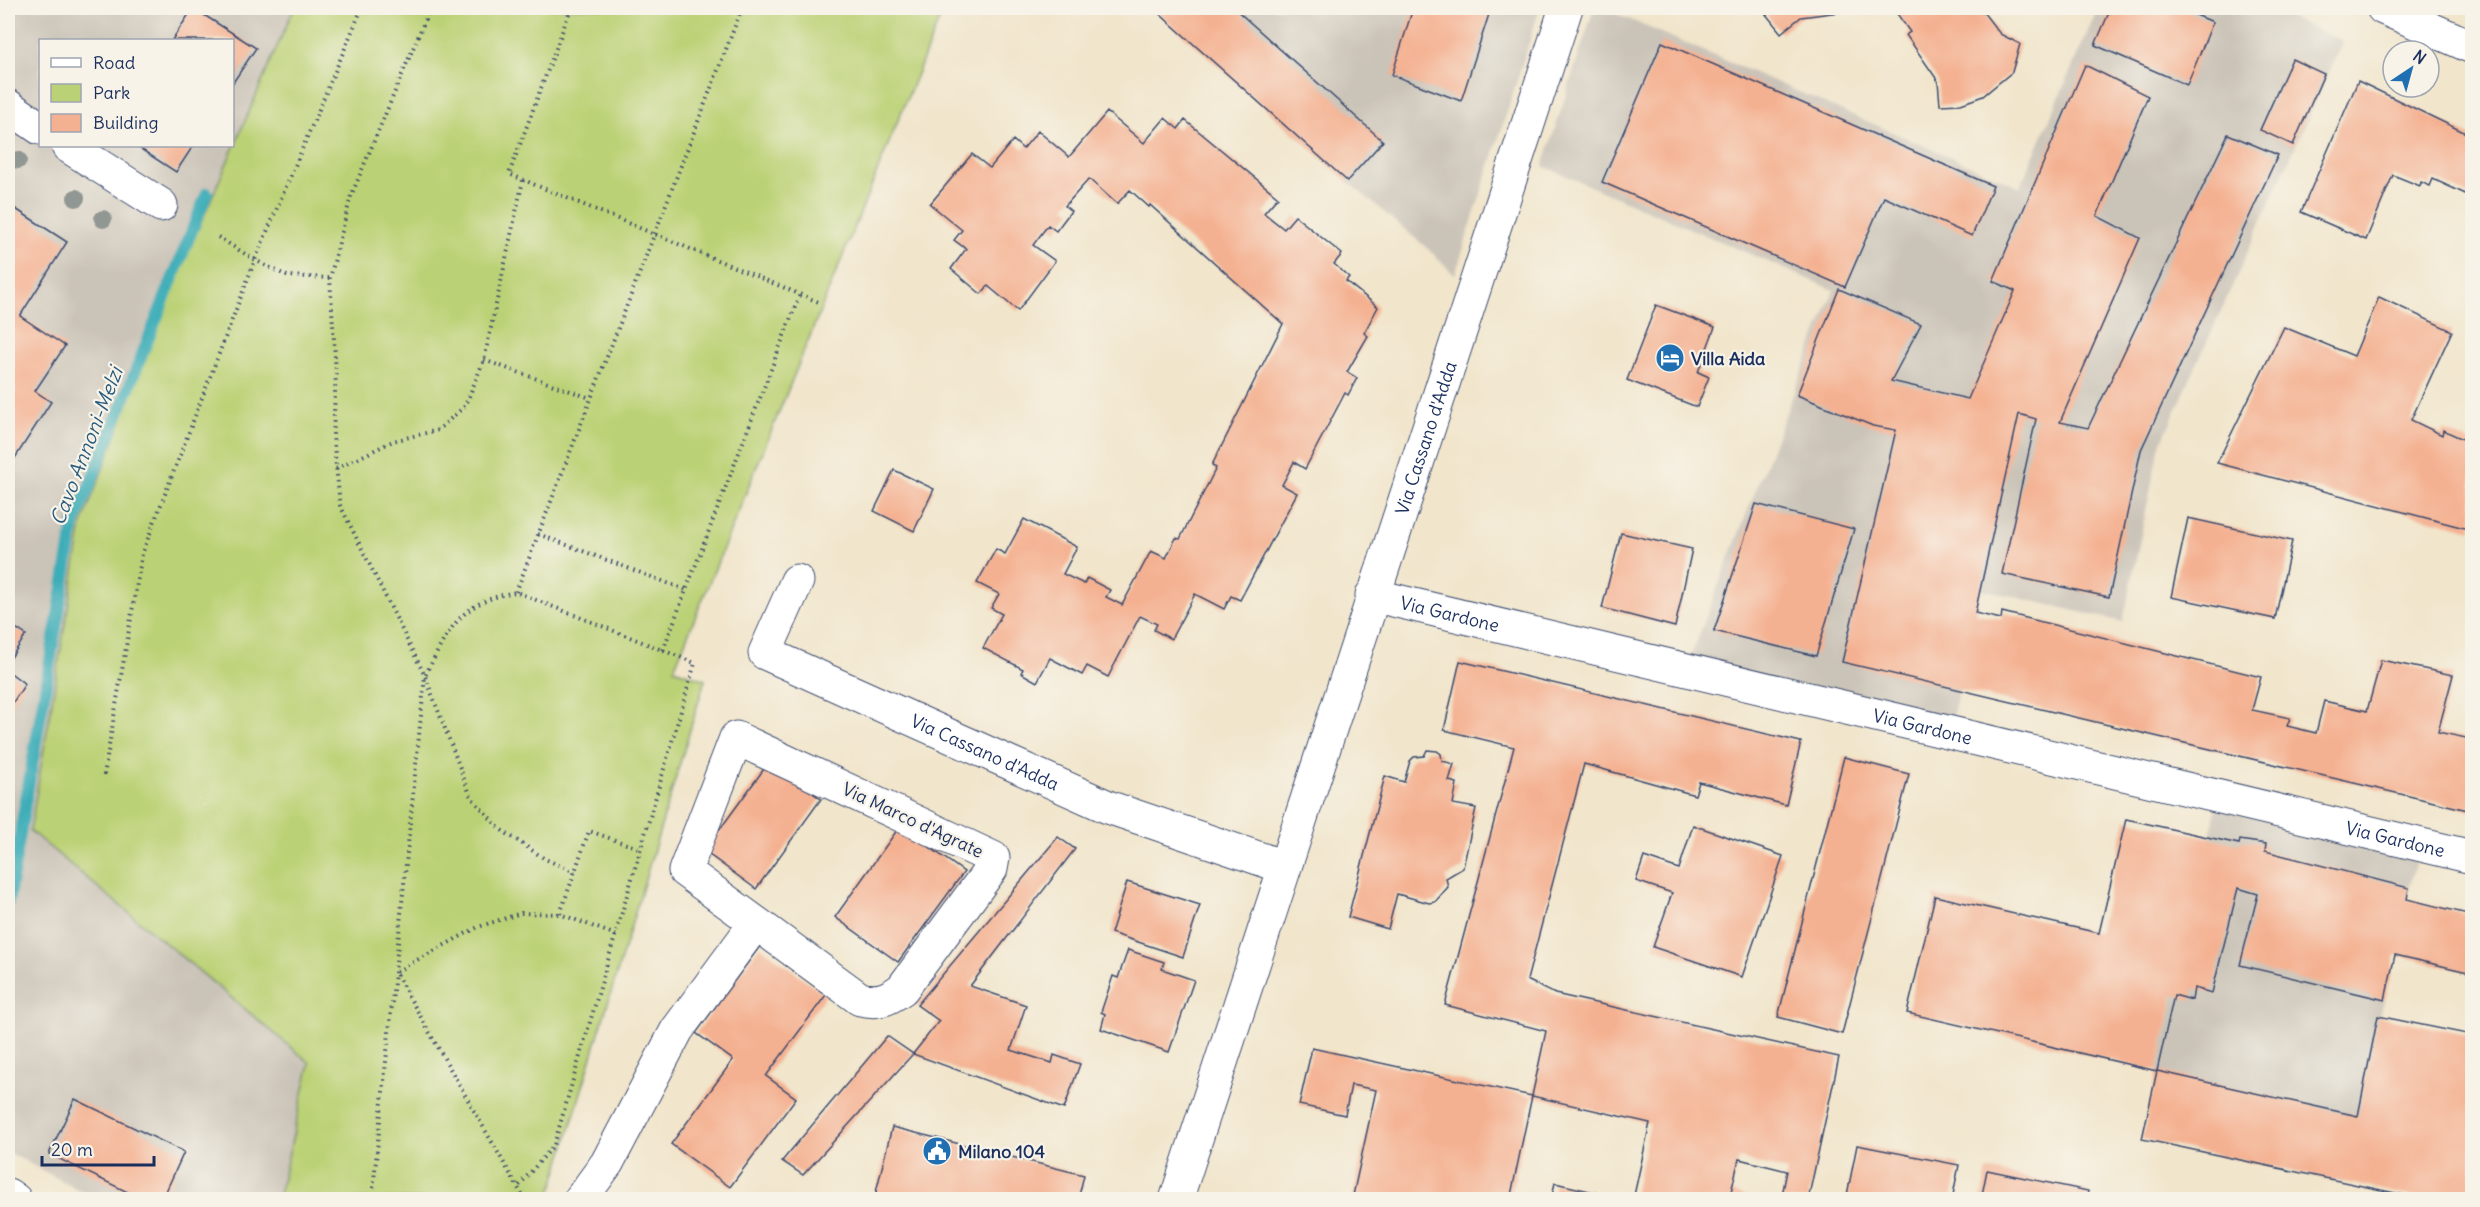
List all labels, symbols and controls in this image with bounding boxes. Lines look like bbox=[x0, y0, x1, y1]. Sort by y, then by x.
legend bbox=[39, 39, 234, 147]
north arrow bbox=[2381, 39, 2441, 99]
text: N bbox=[2409, 46, 2430, 68]
text: Road bbox=[93, 51, 136, 74]
text: Park bbox=[93, 81, 130, 104]
text: Building bbox=[93, 111, 158, 134]
hotel icon: Villa Aida bbox=[1654, 342, 1686, 374]
place label: Villa Aida bbox=[1691, 347, 1765, 370]
street label: Via Cassano d'Adda bbox=[1390, 358, 1461, 517]
water label: Cavo Annoni-Melzi bbox=[44, 361, 129, 529]
street label: Via Gardone bbox=[1398, 591, 1502, 636]
street label: Via Gardone bbox=[1871, 703, 1974, 749]
street label: Via Cassano d'Adda bbox=[907, 709, 1063, 795]
street label: Via Marco d'Agrate bbox=[839, 777, 987, 863]
street label: Via Gardone bbox=[2343, 816, 2447, 862]
scale bar bbox=[42, 1129, 154, 1167]
public building icon: Milano 104 bbox=[921, 1135, 953, 1167]
text: 20 m bbox=[51, 1138, 93, 1161]
place label: Milano 104 bbox=[958, 1140, 1046, 1163]

